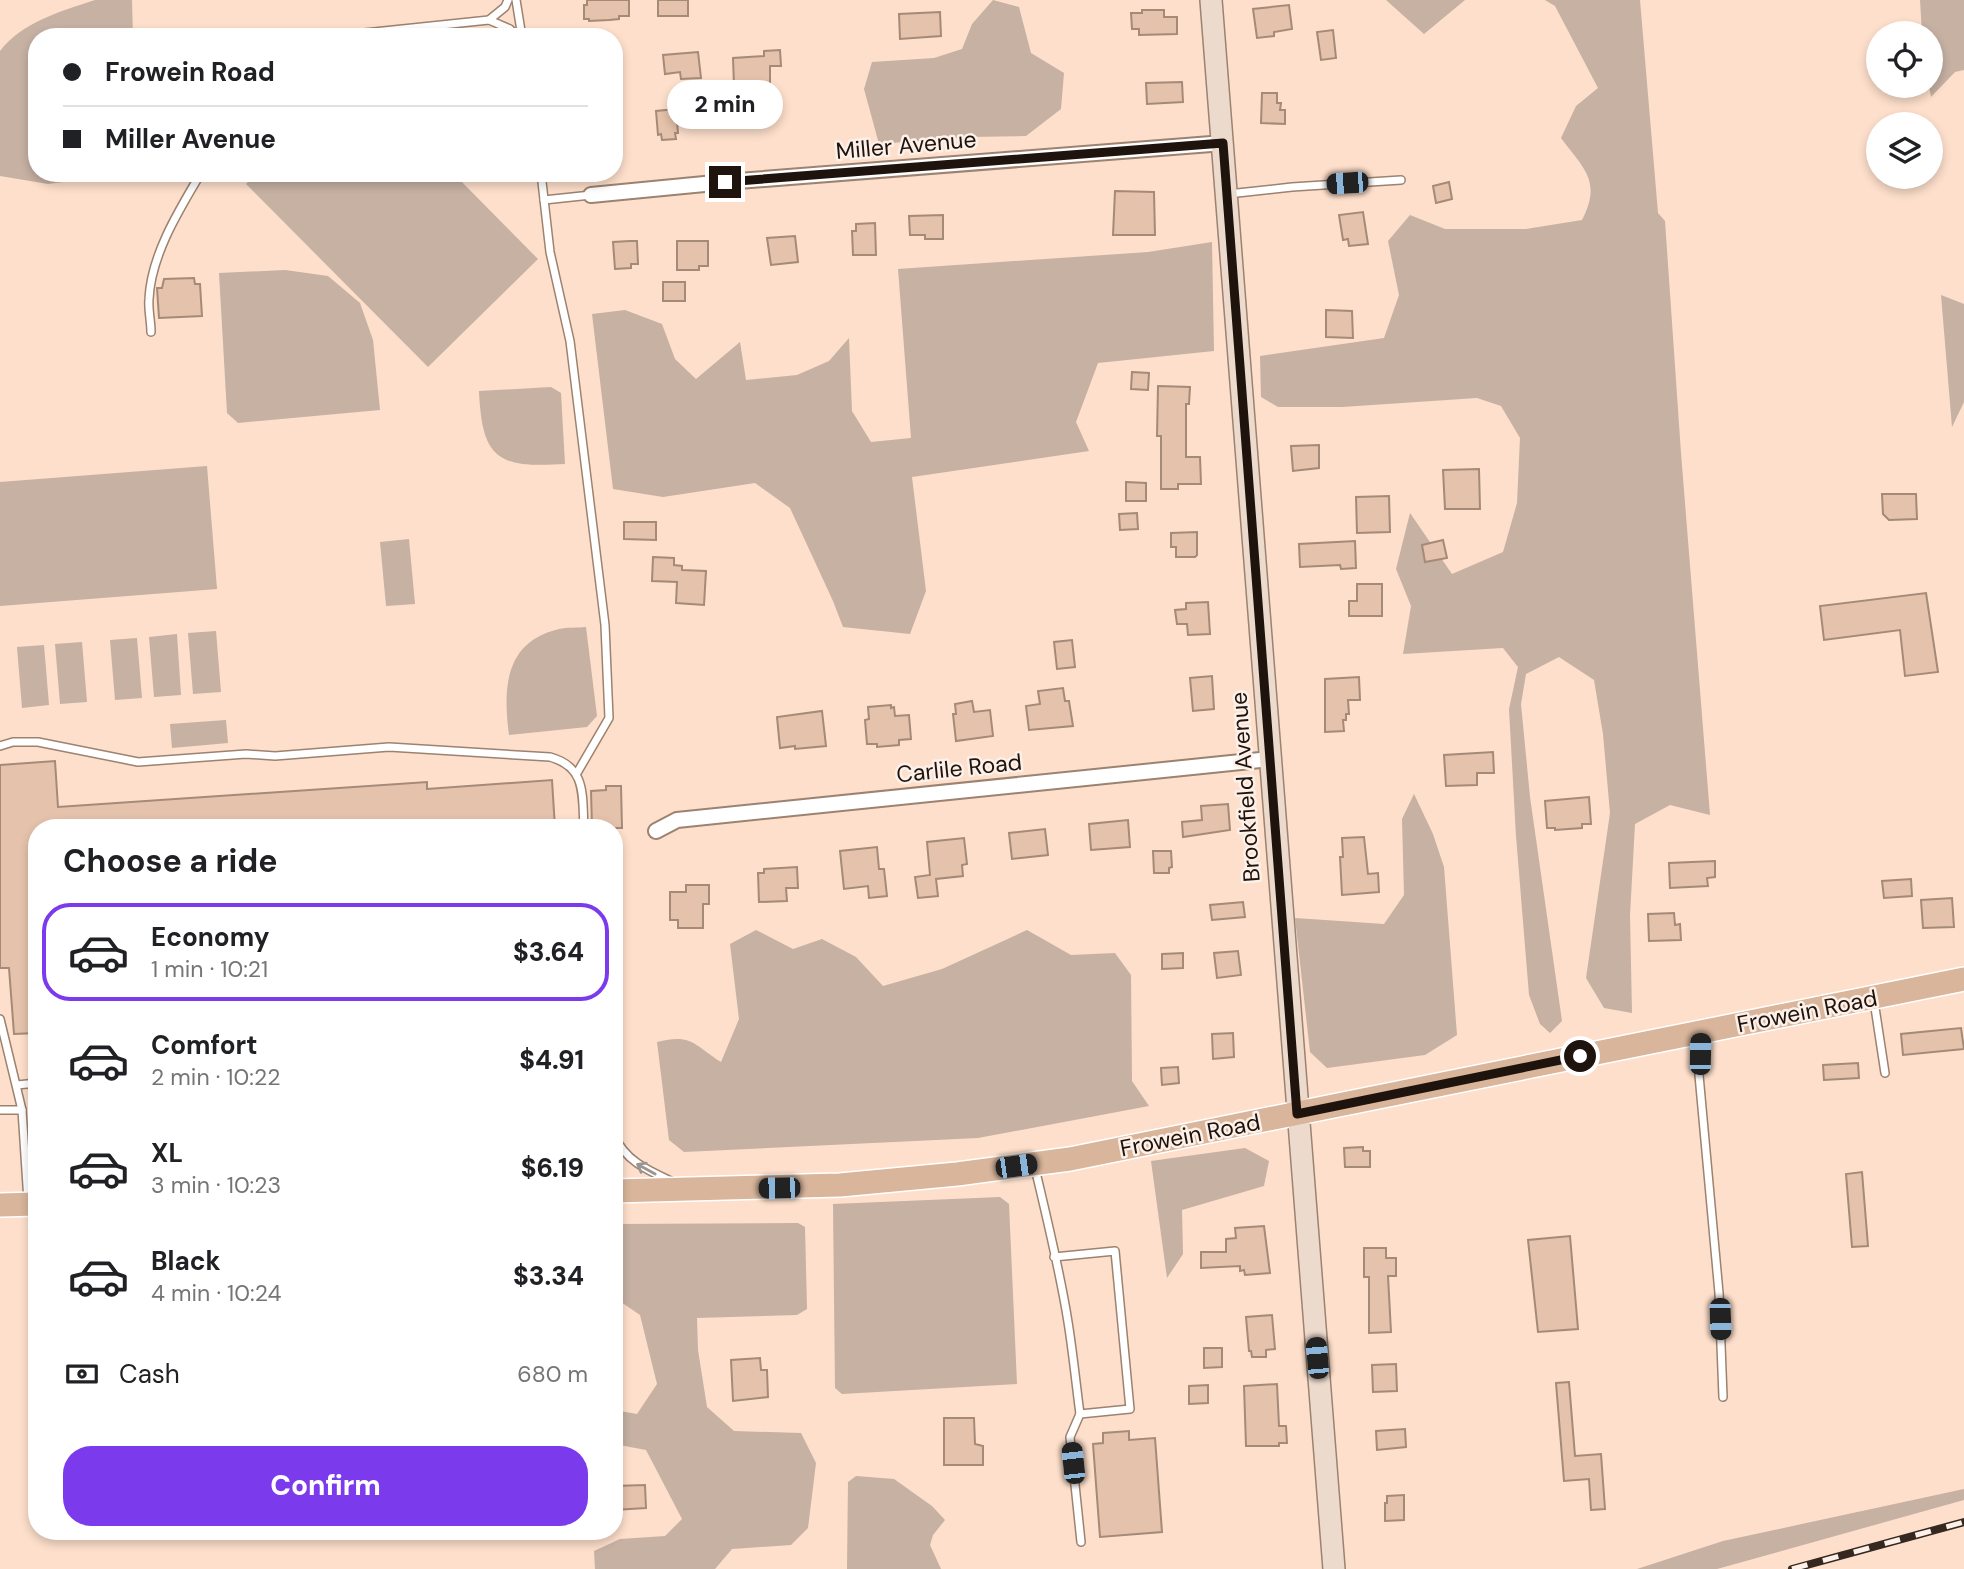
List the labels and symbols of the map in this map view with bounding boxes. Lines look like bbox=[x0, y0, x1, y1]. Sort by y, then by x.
callout: 2 min bbox=[667, 80, 783, 130]
street label: Miller Avenue bbox=[834, 124, 978, 166]
route end bbox=[709, 166, 741, 198]
car bbox=[1326, 171, 1369, 195]
street label: Brookfield Avenue bbox=[1223, 691, 1267, 883]
street label: Carlile Road bbox=[895, 746, 1023, 790]
street label: Frowein Road bbox=[1734, 983, 1880, 1039]
car bbox=[1690, 1033, 1711, 1075]
route start bbox=[1564, 1040, 1596, 1072]
street label: Frowein Road bbox=[1117, 1107, 1263, 1163]
car bbox=[994, 1153, 1039, 1179]
one-way arrow bbox=[637, 1162, 657, 1176]
car bbox=[758, 1177, 801, 1199]
car bbox=[1709, 1298, 1732, 1340]
car bbox=[1305, 1336, 1330, 1380]
car bbox=[1061, 1441, 1086, 1485]

